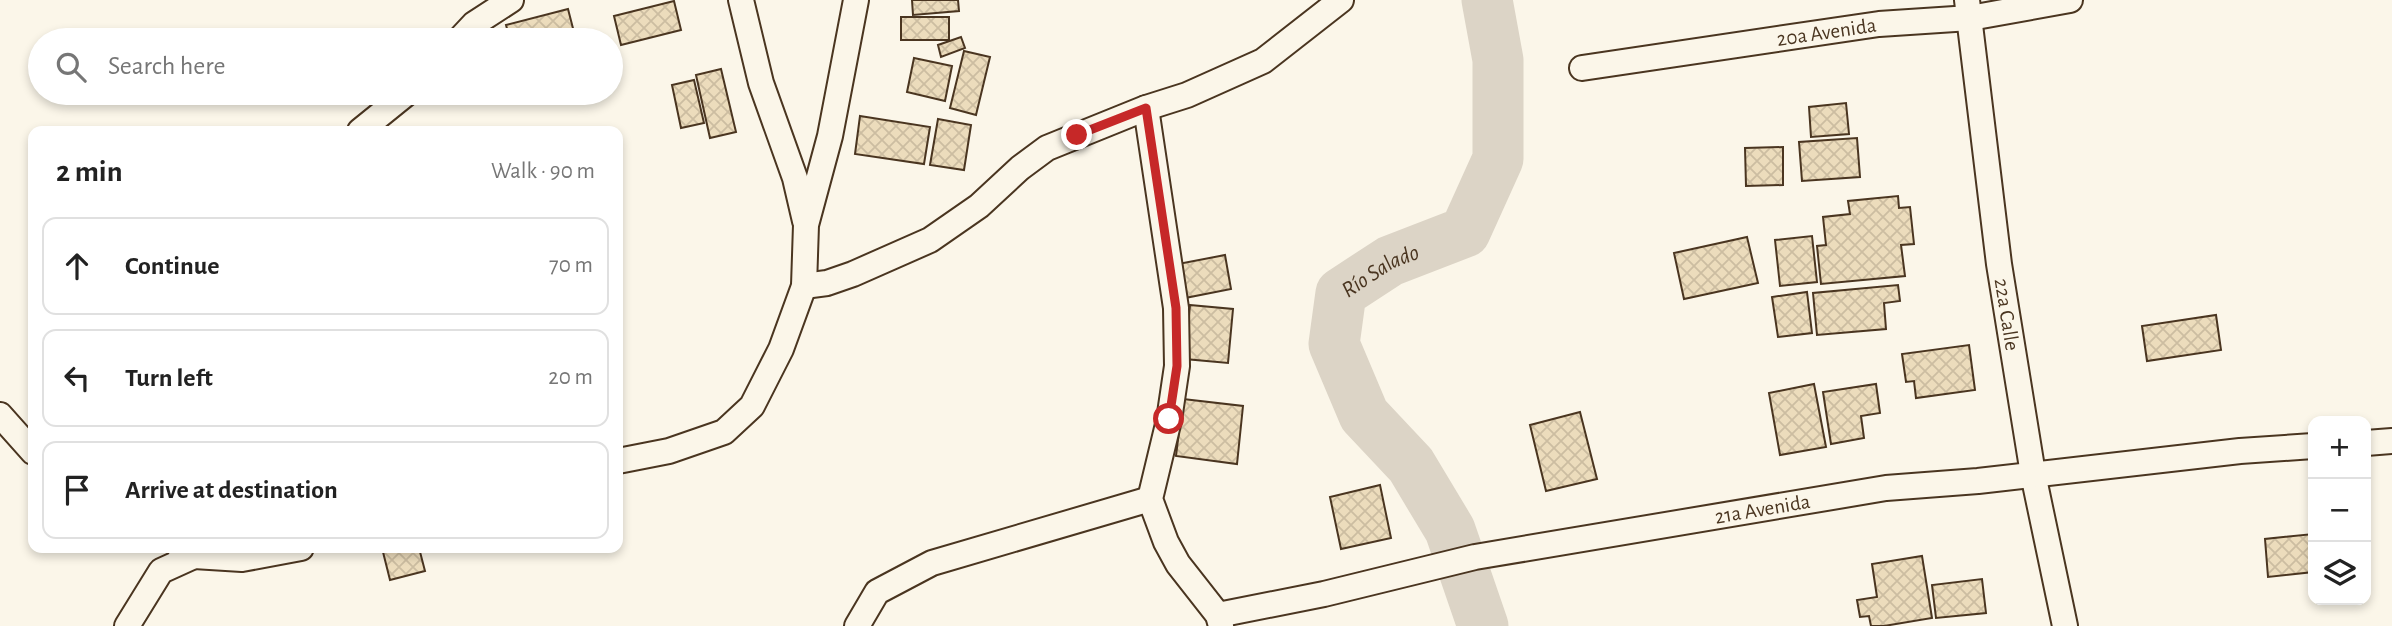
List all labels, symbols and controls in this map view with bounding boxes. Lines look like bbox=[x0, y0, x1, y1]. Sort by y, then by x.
street label: 20a Avenida bbox=[1775, 15, 1878, 50]
search box bbox=[28, 28, 623, 105]
icon: search bbox=[52, 48, 90, 86]
text: Search here bbox=[108, 53, 226, 79]
route end bbox=[1061, 119, 1092, 150]
text: 2 min bbox=[56, 157, 123, 187]
text: Walk · 90 m bbox=[491, 160, 595, 183]
water label: Río Salado bbox=[1338, 241, 1422, 302]
icon: ahead bbox=[58, 247, 96, 285]
text: Continue bbox=[125, 253, 220, 279]
text: 70 m bbox=[549, 254, 593, 277]
street label: 22a Calle bbox=[1990, 277, 2023, 352]
icon: left bbox=[58, 359, 96, 397]
text: Turn left bbox=[125, 365, 213, 391]
text: 20 m bbox=[548, 366, 593, 389]
route start bbox=[1153, 403, 1184, 434]
map controls bbox=[2308, 416, 2371, 605]
button: + bbox=[2308, 416, 2371, 479]
icon: arrive bbox=[58, 471, 96, 509]
text: Arrive at destination bbox=[125, 477, 338, 503]
button: − bbox=[2308, 479, 2371, 542]
street label: 21a Avenida bbox=[1713, 491, 1812, 528]
button: layers bbox=[2308, 542, 2371, 605]

